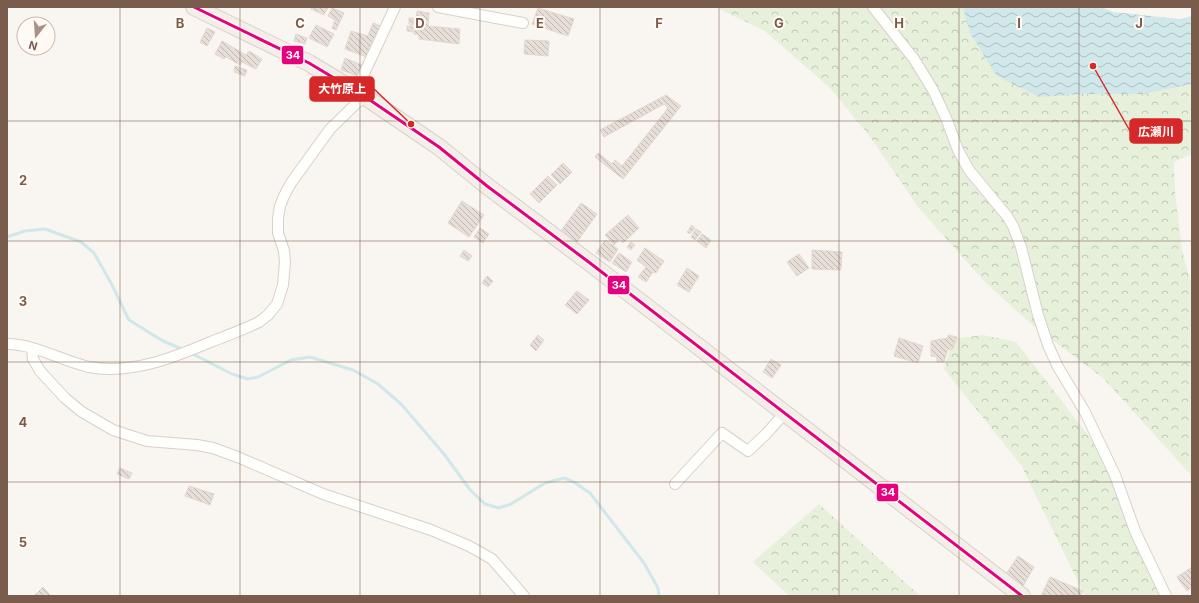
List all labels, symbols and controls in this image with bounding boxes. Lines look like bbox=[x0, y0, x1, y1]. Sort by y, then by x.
text: B bbox=[176, 15, 185, 31]
text: C bbox=[295, 15, 305, 31]
text: D bbox=[415, 15, 425, 31]
text: E bbox=[536, 15, 544, 31]
text: F bbox=[655, 15, 663, 31]
text: G bbox=[774, 15, 784, 31]
text: H bbox=[894, 15, 904, 31]
text: I bbox=[1017, 15, 1021, 31]
text: J bbox=[1135, 15, 1143, 31]
north arrow bbox=[16, 16, 56, 56]
text: N bbox=[27, 38, 39, 53]
line badge: 34 bbox=[281, 45, 304, 65]
text: 34 bbox=[286, 48, 300, 62]
callout: 大竹原上 bbox=[310, 77, 374, 101]
text: 大竹原上 bbox=[318, 81, 366, 96]
callout: 広瀬川 bbox=[1130, 119, 1182, 143]
text: 広瀬川 bbox=[1138, 124, 1174, 139]
text: 2 bbox=[19, 172, 27, 188]
line badge: 34 bbox=[607, 275, 630, 295]
text: 34 bbox=[612, 278, 626, 292]
text: 3 bbox=[19, 293, 27, 309]
text: 4 bbox=[19, 414, 28, 430]
line badge: 34 bbox=[876, 483, 899, 502]
text: 34 bbox=[881, 485, 895, 499]
text: 5 bbox=[19, 534, 27, 550]

